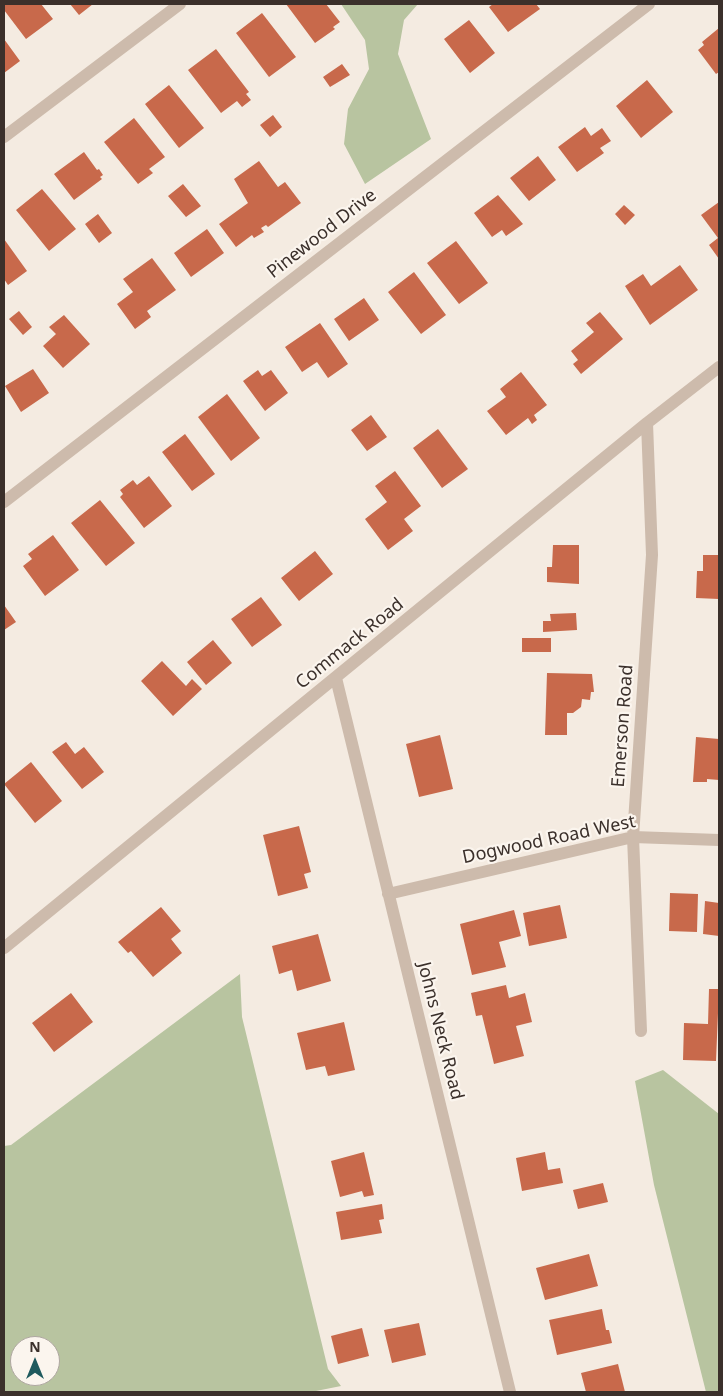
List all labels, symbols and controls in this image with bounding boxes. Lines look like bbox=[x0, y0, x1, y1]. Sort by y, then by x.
street label: Pinewood Drive bbox=[263, 185, 381, 283]
street label: Commack Road bbox=[292, 594, 408, 694]
street label: Emerson Road bbox=[608, 664, 638, 788]
street label: Dogwood Road West bbox=[460, 811, 638, 869]
street label: Johns Neck Road bbox=[412, 960, 468, 1102]
north arrow bbox=[10, 1336, 60, 1386]
text: N bbox=[29, 1337, 41, 1356]

